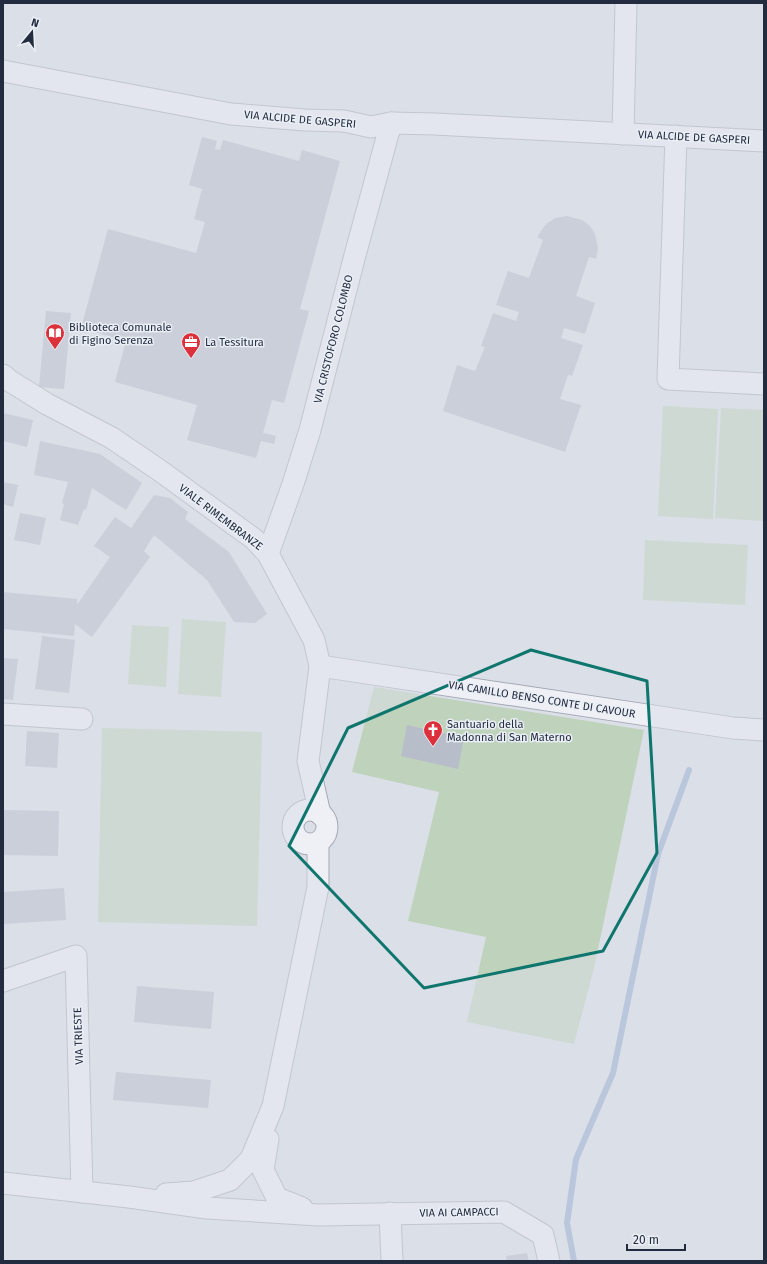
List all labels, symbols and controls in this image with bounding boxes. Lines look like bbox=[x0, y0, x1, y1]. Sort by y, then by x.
north arrow bbox=[12, 12, 52, 52]
text: N bbox=[29, 16, 40, 30]
street label: VIA ALCIDE DE GASPERI bbox=[243, 108, 357, 131]
street label: VIA ALCIDE DE GASPERI bbox=[637, 128, 750, 147]
street label: VIA CRISTOFORO COLOMBO bbox=[311, 273, 356, 405]
place label: Biblioteca Comunale di Figino Serenza bbox=[69, 321, 172, 347]
library icon: Biblioteca Comunale di Figino Serenza bbox=[44, 322, 66, 350]
office icon: La Tessitura bbox=[180, 331, 202, 359]
place label: La Tessitura bbox=[205, 336, 264, 349]
street label: VIALE RIMEMBRANZE bbox=[176, 482, 265, 553]
street label: VIA CAMILLO BENSO CONTE DI CAVOUR bbox=[447, 678, 637, 721]
place label: Santuario della Madonna di San Materno bbox=[447, 718, 572, 744]
church icon: Santuario della Madonna di San Materno bbox=[422, 719, 444, 747]
street label: VIA TRIESTE bbox=[71, 1007, 86, 1065]
street label: VIA AI CAMPACCI bbox=[419, 1205, 499, 1220]
scale bar bbox=[627, 1226, 685, 1252]
text: 20 m bbox=[633, 1233, 659, 1247]

